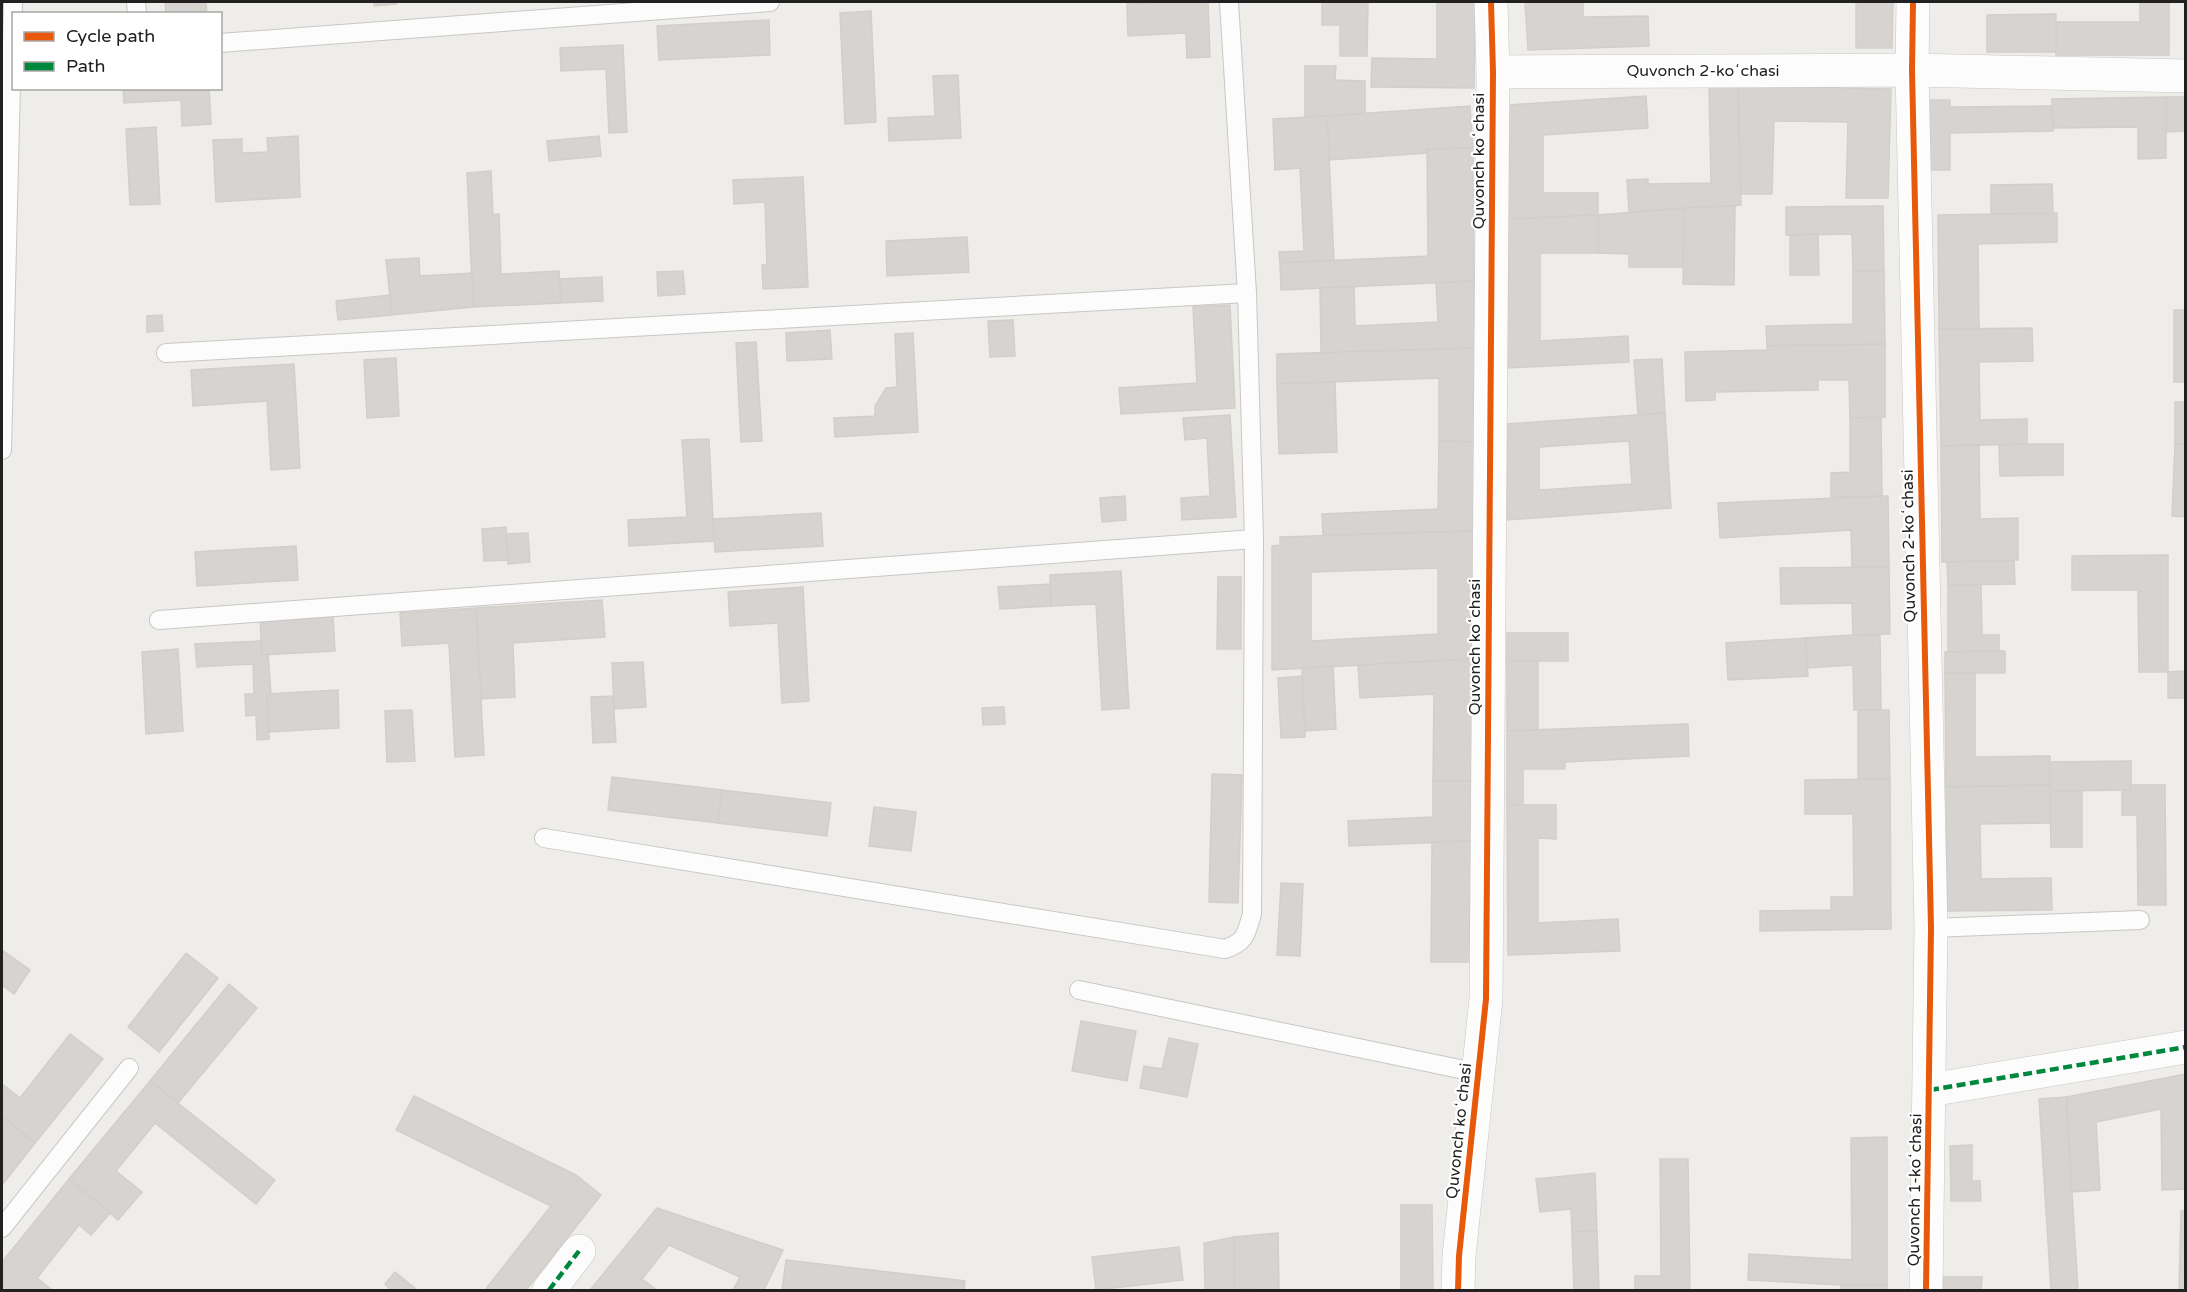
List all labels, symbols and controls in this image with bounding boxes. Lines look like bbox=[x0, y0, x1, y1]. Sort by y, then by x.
legend bbox=[12, 12, 222, 90]
text: Cycle path bbox=[66, 25, 155, 47]
text: Path bbox=[66, 55, 105, 77]
street label: Quvonch 2-koʻchasi bbox=[1626, 61, 1780, 81]
street label: Quvonch koʻchasi bbox=[1469, 93, 1489, 229]
street label: Quvonch 2-koʻchasi bbox=[1898, 469, 1920, 623]
street label: Quvonch koʻchasi bbox=[1465, 579, 1485, 715]
street label: Quvonch koʻchasi bbox=[1442, 1062, 1476, 1200]
street label: Quvonch 1-koʻchasi bbox=[1904, 1113, 1926, 1267]

